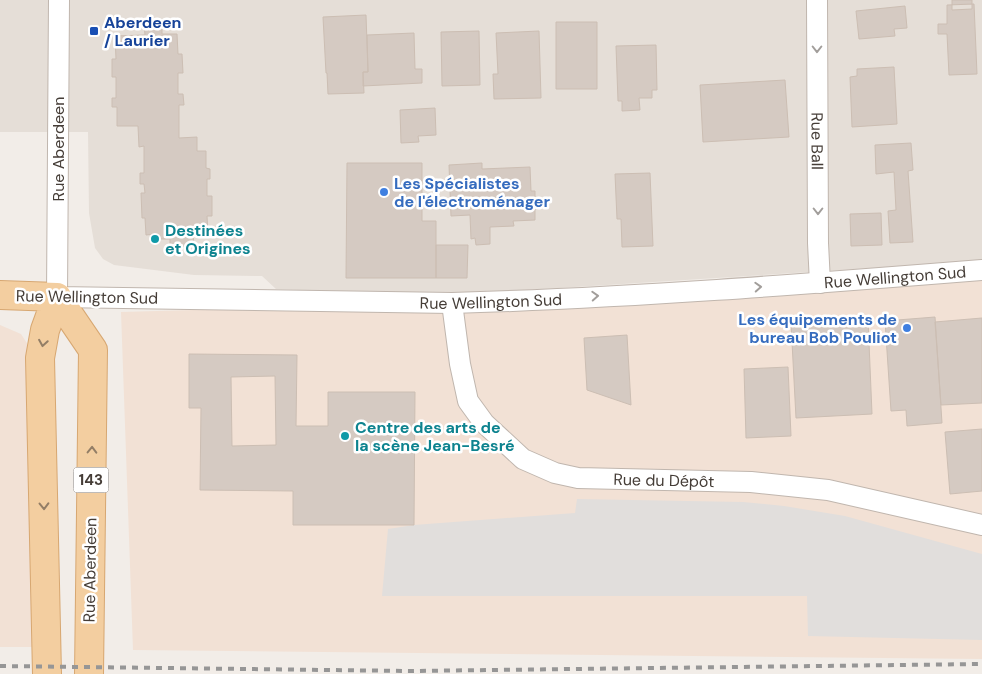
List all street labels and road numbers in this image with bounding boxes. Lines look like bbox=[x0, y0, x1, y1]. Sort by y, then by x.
street label: Rue Aberdeen bbox=[48, 97, 69, 201]
street label: Rue Ball bbox=[807, 112, 828, 170]
street label: Rue Wellington Sud bbox=[823, 261, 967, 293]
street label: Rue Wellington Sud bbox=[16, 285, 158, 309]
street label: Rue Wellington Sud bbox=[420, 288, 563, 314]
road number: 143 bbox=[74, 468, 108, 492]
street label: Rue du Dépôt bbox=[613, 468, 715, 492]
street label: Rue Aberdeen bbox=[79, 517, 101, 623]

